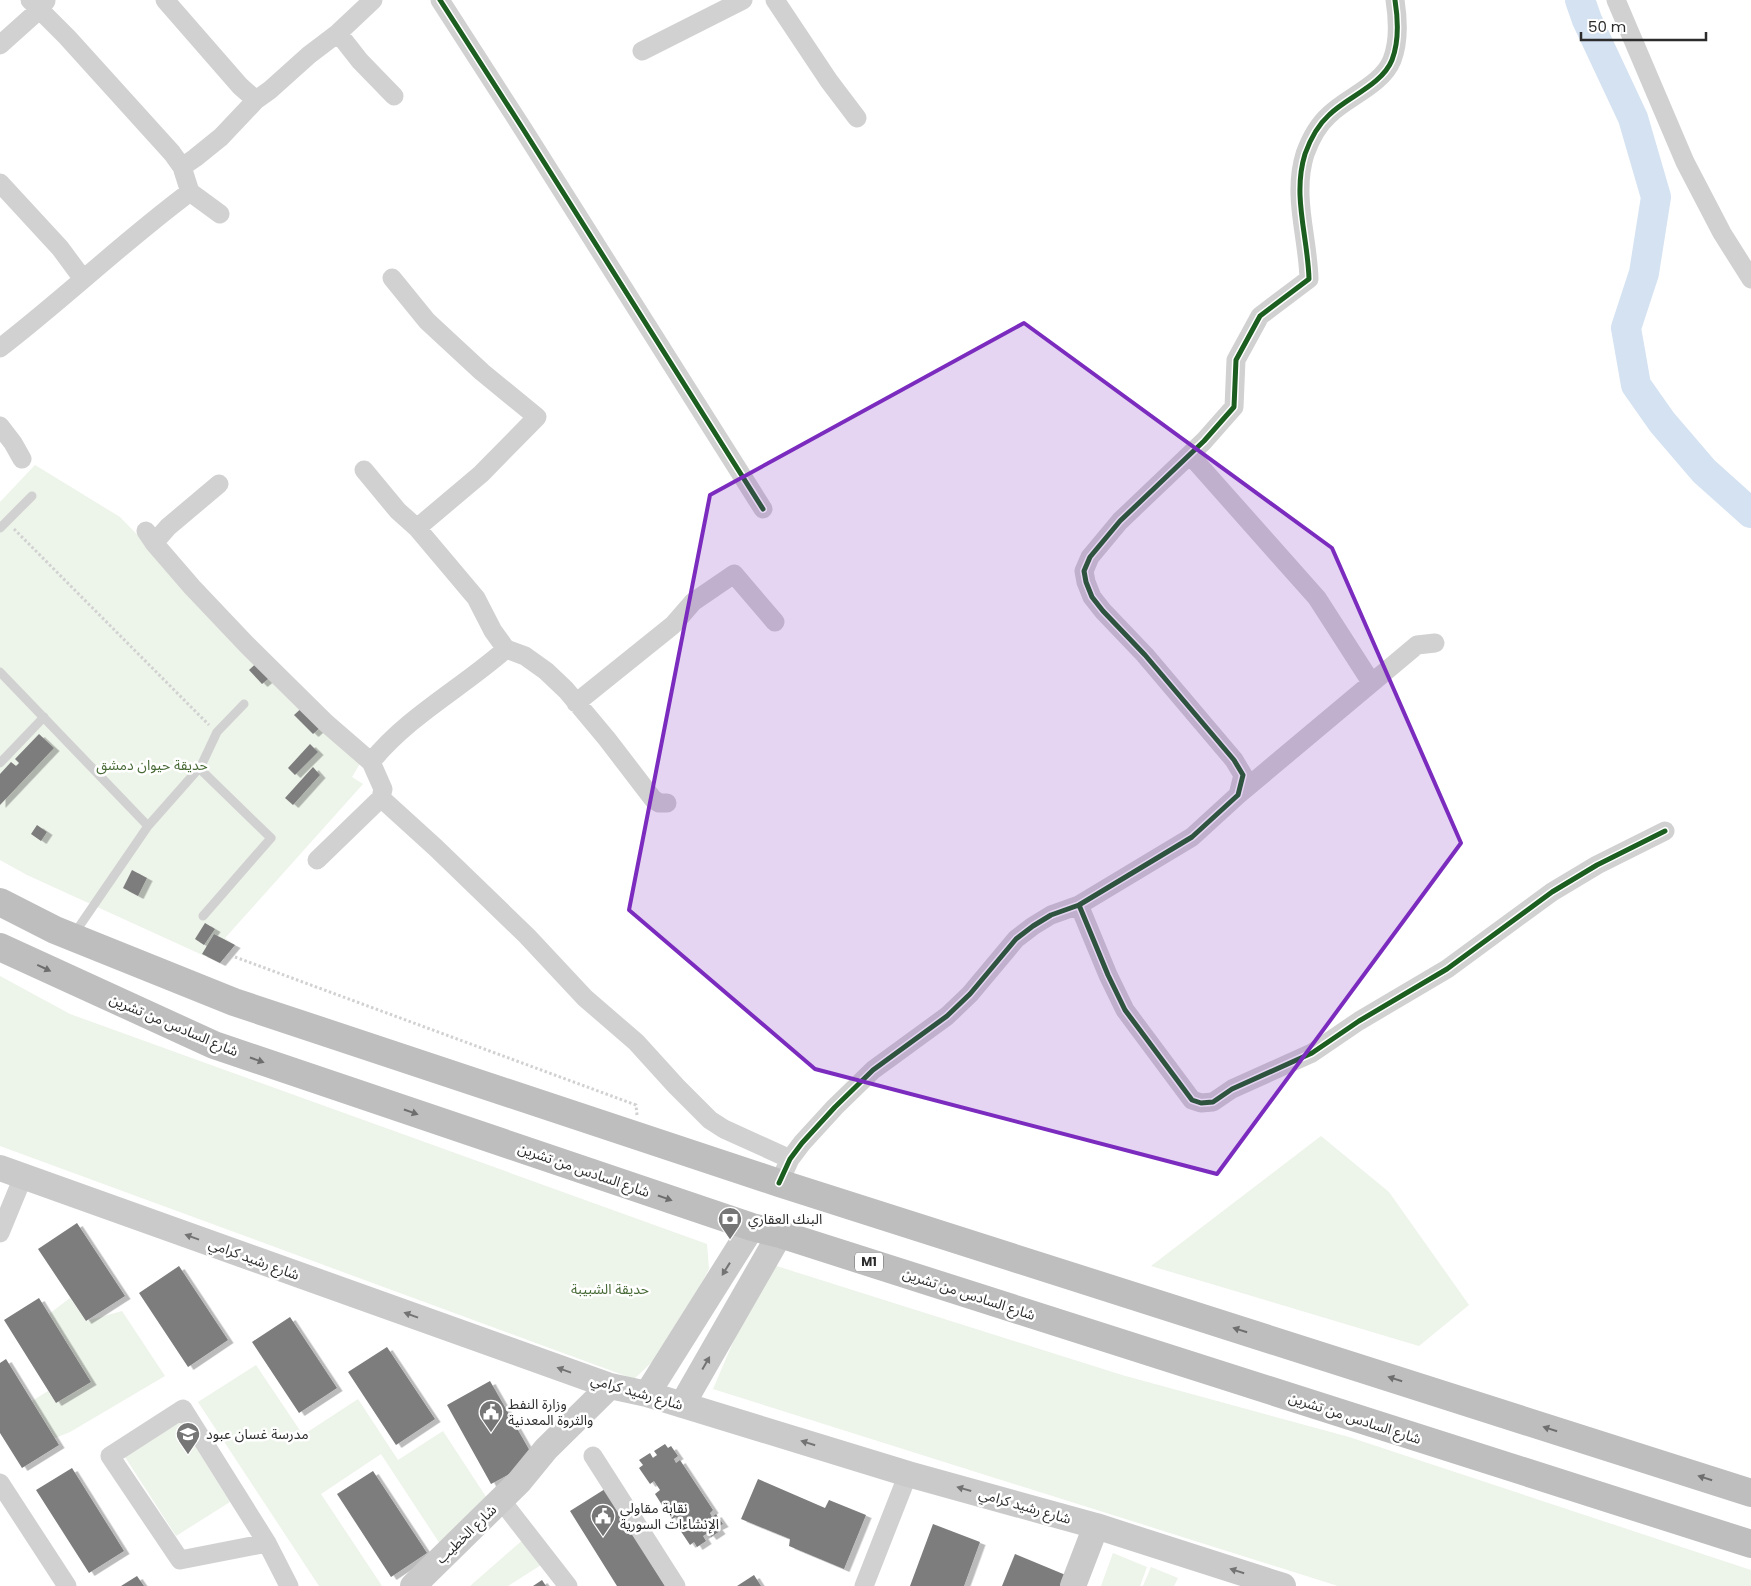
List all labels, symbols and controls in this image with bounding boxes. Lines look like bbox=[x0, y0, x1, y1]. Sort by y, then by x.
scale bar bbox=[1581, 10, 1706, 42]
text: 50 m bbox=[1588, 16, 1626, 37]
park label: حديقة حيوان دمشق bbox=[96, 755, 208, 775]
one-way arrow bbox=[37, 964, 51, 972]
street label: شارع السادس من تشرين bbox=[106, 989, 242, 1062]
one-way arrow bbox=[250, 1057, 265, 1064]
one-way arrow bbox=[404, 1109, 419, 1116]
street label: شارع السادس من تشرين bbox=[515, 1138, 653, 1203]
one-way arrow bbox=[658, 1194, 673, 1202]
bank icon: البنك العقاري bbox=[717, 1206, 743, 1240]
place label: البنك العقاري bbox=[748, 1209, 822, 1230]
one-way arrow bbox=[184, 1233, 199, 1241]
street label: شارع رشيد كرامي bbox=[205, 1233, 302, 1286]
road number: M1 bbox=[855, 1252, 883, 1272]
one-way arrow bbox=[721, 1262, 731, 1275]
street label: شارع السادس من تشرين bbox=[900, 1263, 1038, 1326]
park label: حديقة الشبيبة bbox=[571, 1279, 649, 1299]
one-way arrow bbox=[403, 1311, 418, 1319]
one-way arrow bbox=[1232, 1326, 1247, 1334]
one-way arrow bbox=[702, 1356, 711, 1370]
one-way arrow bbox=[556, 1366, 571, 1374]
street label: شارع رشيد كرامي bbox=[588, 1369, 685, 1416]
one-way arrow bbox=[1387, 1375, 1402, 1383]
street label: شارع السادس من تشرين bbox=[1286, 1387, 1424, 1450]
place label: وزارة النفط والثروة المعدنية bbox=[508, 1394, 593, 1430]
public building icon: وزارة النفط والثروة المعدنية bbox=[478, 1399, 504, 1433]
school or university icon: مدرسة غسان عبود bbox=[175, 1421, 201, 1455]
place label: مدرسة غسان عبود bbox=[206, 1424, 309, 1444]
one-way arrow bbox=[1542, 1424, 1557, 1432]
one-way arrow bbox=[800, 1438, 815, 1446]
one-way arrow bbox=[1697, 1474, 1712, 1482]
street label: شارع رشيد كرامي bbox=[976, 1483, 1073, 1530]
one-way arrow bbox=[956, 1485, 971, 1493]
place label: نقابة مقاولي الإنشاءات السورية bbox=[620, 1498, 719, 1534]
street label: شارع الخطيب bbox=[431, 1500, 501, 1569]
public building icon: نقابة مقاولي الإنشاءات السورية bbox=[590, 1503, 616, 1537]
one-way arrow bbox=[1229, 1567, 1244, 1574]

